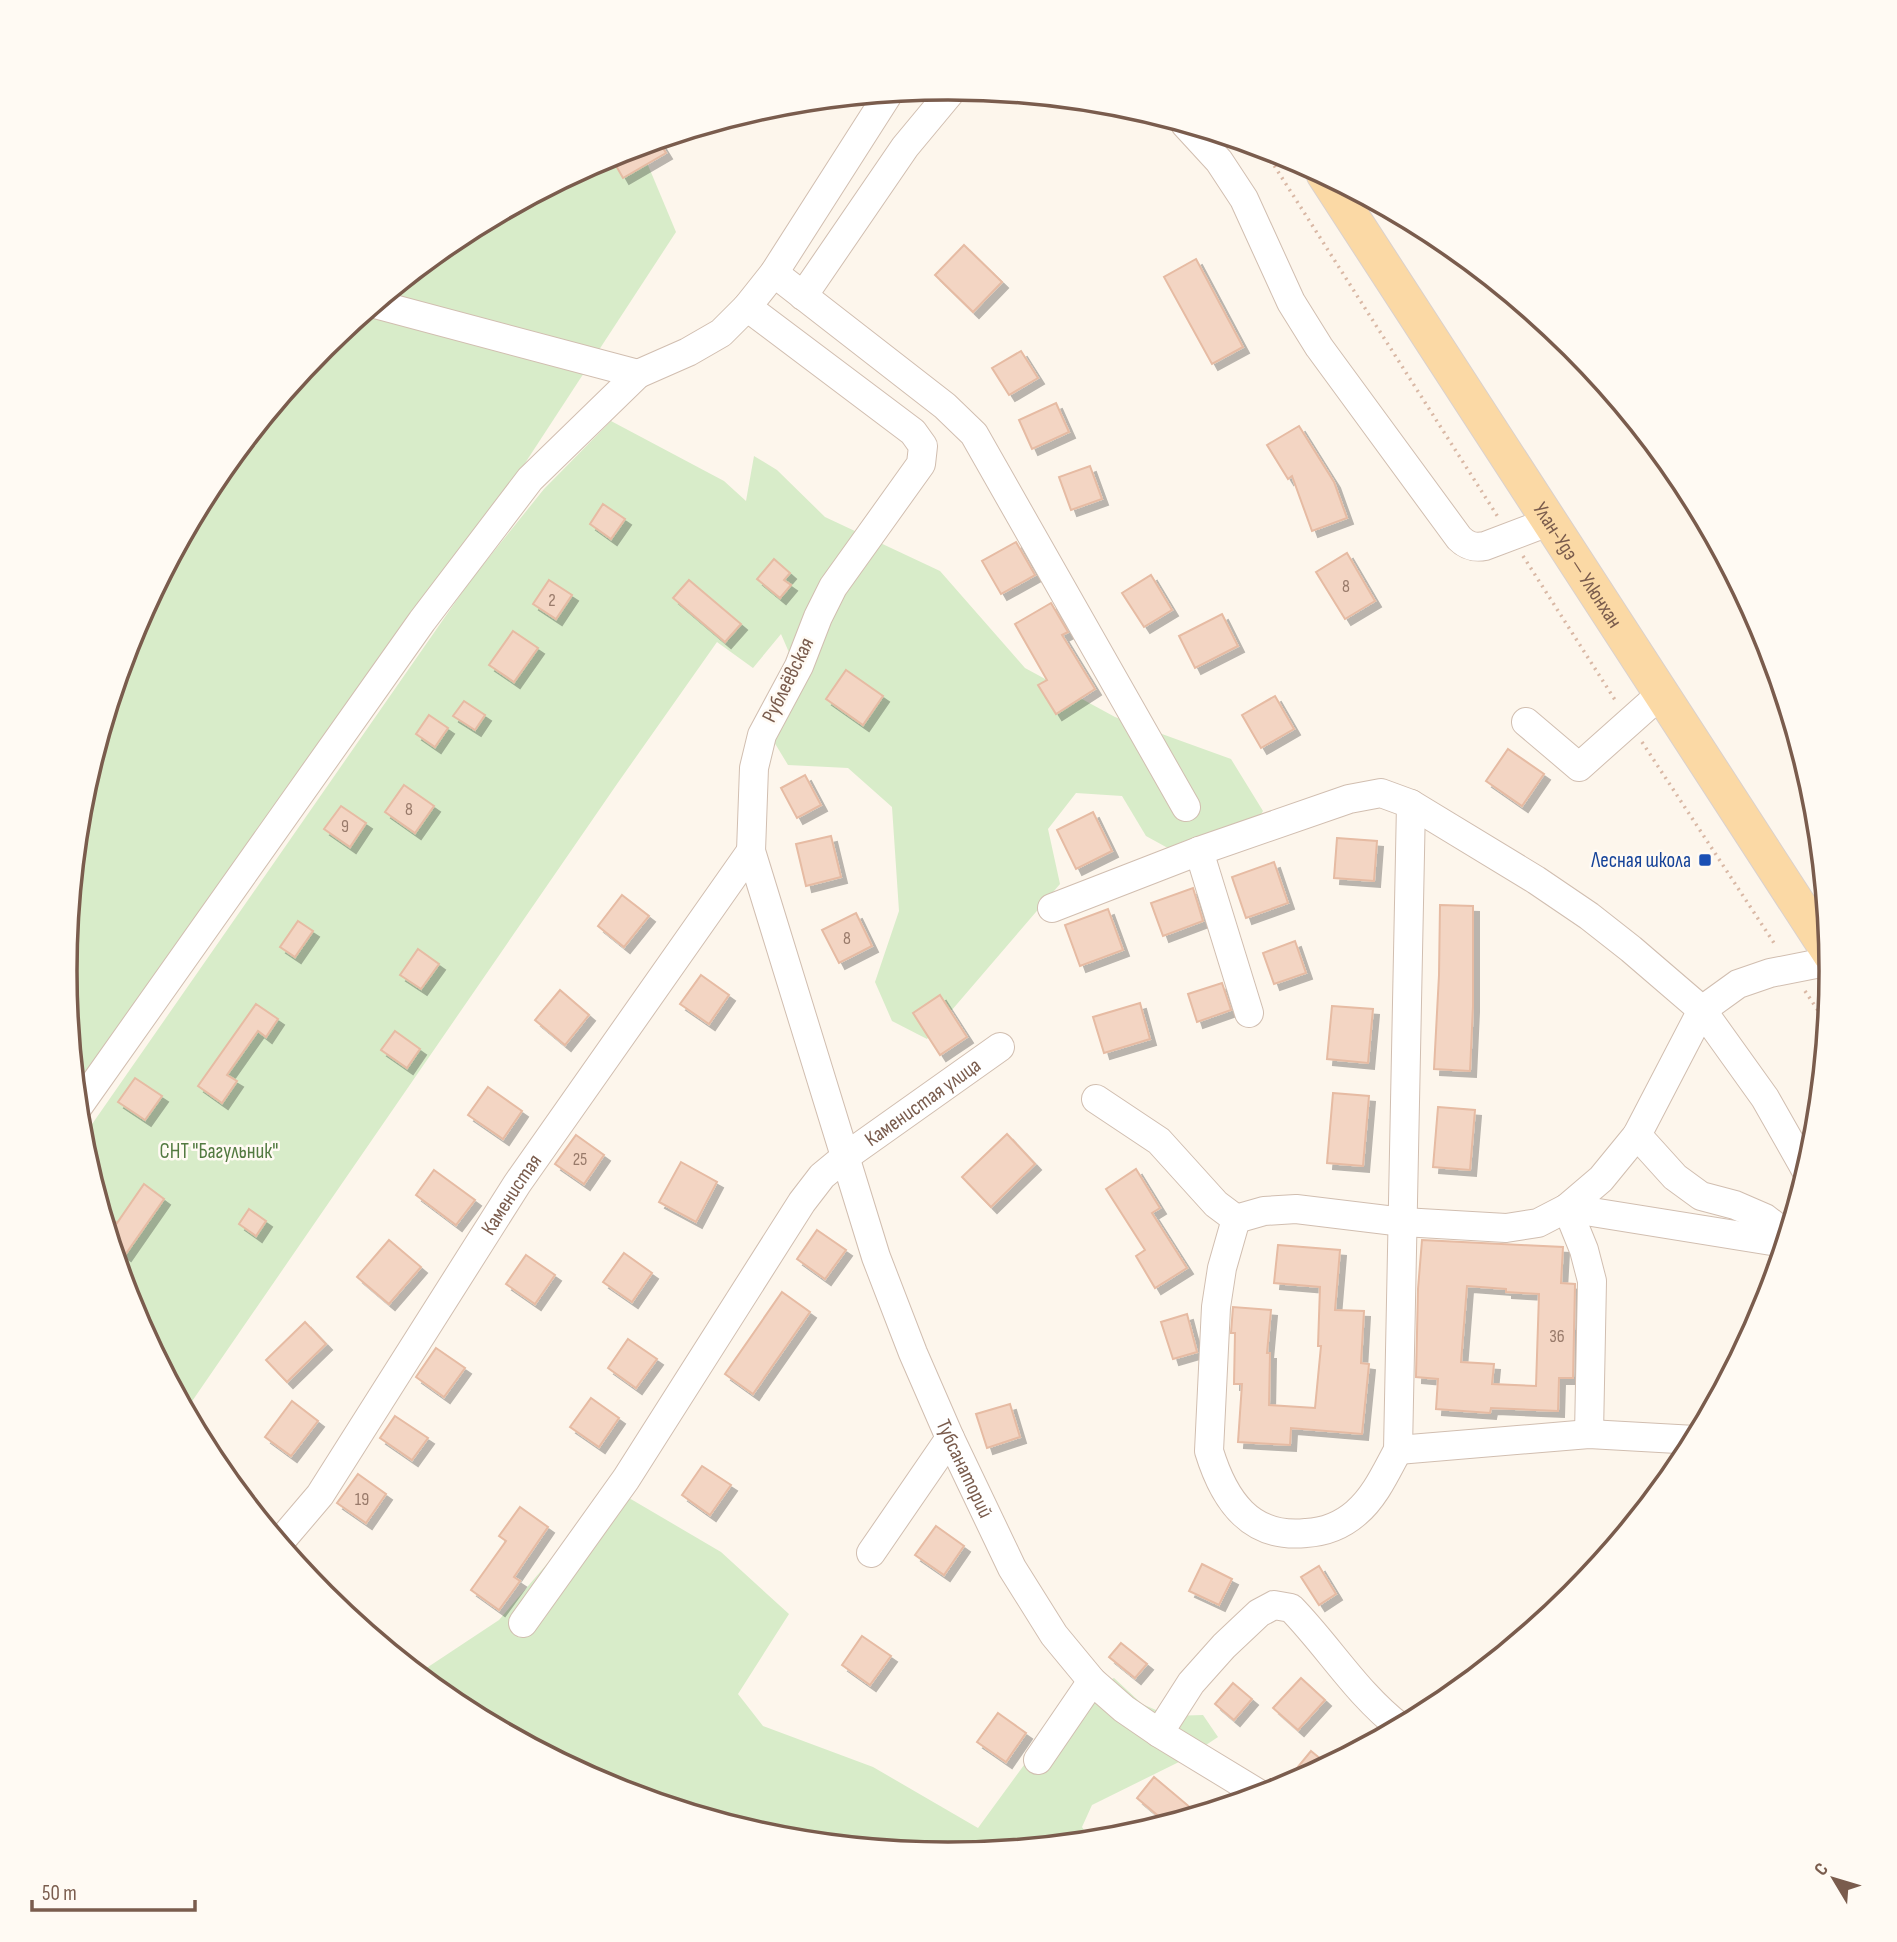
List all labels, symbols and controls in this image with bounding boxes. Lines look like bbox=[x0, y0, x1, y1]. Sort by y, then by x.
street label: Улан-Удэ — Улюнхан bbox=[1528, 497, 1628, 632]
house number: 8 bbox=[1342, 576, 1350, 597]
house number: 2 bbox=[548, 590, 556, 611]
street label: Рублеёвская bbox=[757, 634, 819, 726]
house number: 8 bbox=[405, 799, 413, 820]
house number: 9 bbox=[341, 816, 349, 837]
place label: Лесная школа bbox=[1590, 848, 1691, 873]
marker: Лесная школа bbox=[1697, 852, 1713, 868]
house number: 8 bbox=[843, 928, 851, 949]
street label: Каменистая улица bbox=[860, 1052, 985, 1152]
park label: СНТ "Багульник" bbox=[160, 1139, 278, 1164]
street label: Каменистая bbox=[476, 1149, 547, 1240]
house number: 25 bbox=[573, 1149, 587, 1170]
house number: 36 bbox=[1549, 1326, 1565, 1347]
street label: Тубсанаторий bbox=[931, 1416, 999, 1522]
house number: 19 bbox=[355, 1489, 369, 1510]
north arrow bbox=[1799, 1844, 1869, 1914]
text: С bbox=[1810, 1858, 1834, 1880]
scale bar bbox=[32, 1868, 194, 1912]
text: 50 m bbox=[42, 1881, 77, 1906]

